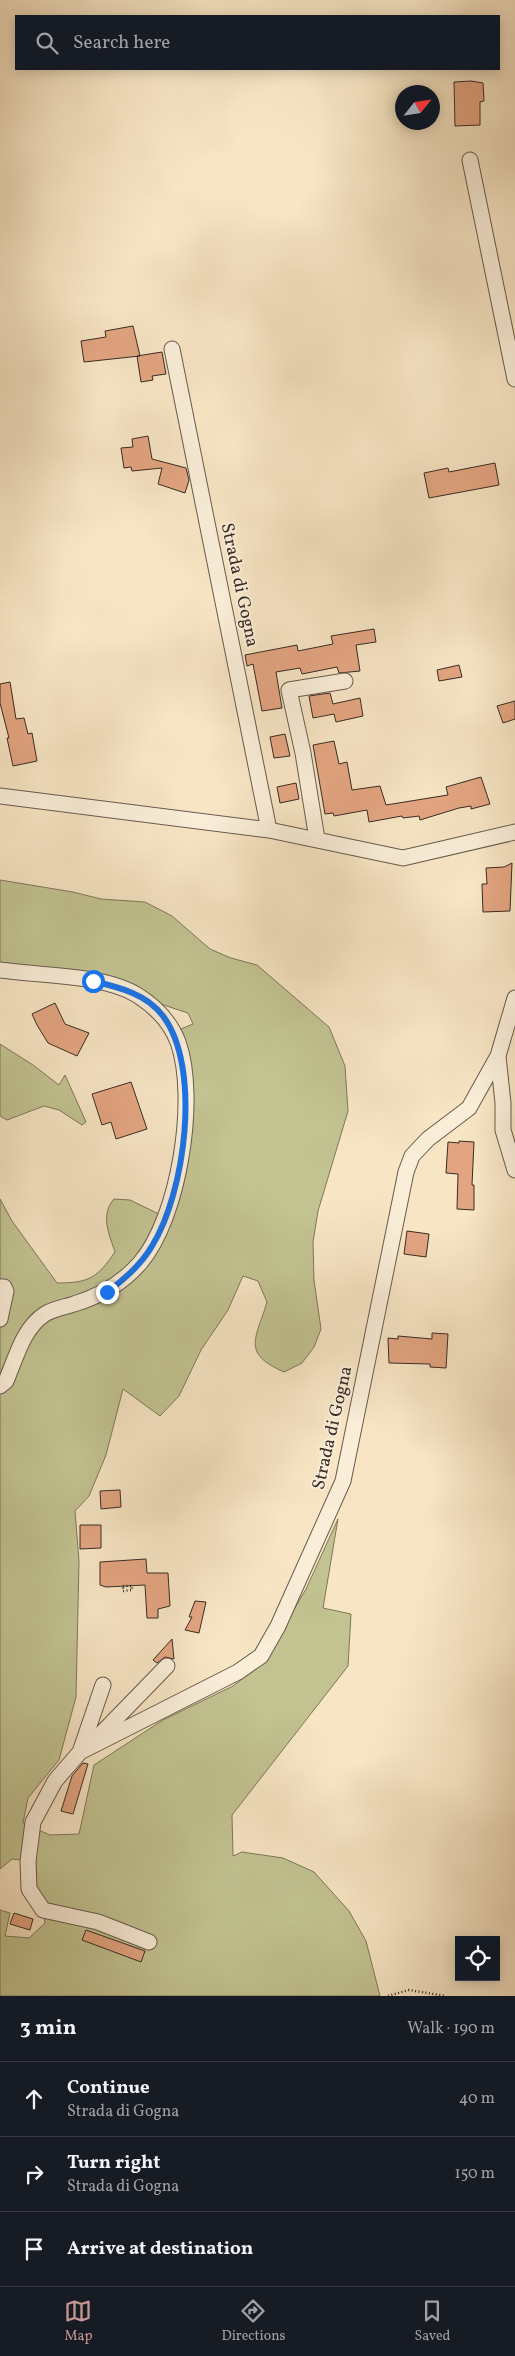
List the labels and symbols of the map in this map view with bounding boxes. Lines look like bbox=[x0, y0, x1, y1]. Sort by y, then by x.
north arrow bbox=[395, 85, 440, 130]
street label: Strada di Gogna bbox=[214, 521, 264, 649]
route start bbox=[82, 970, 105, 993]
route end bbox=[96, 1281, 119, 1304]
street label: Strada di Gogna bbox=[307, 1364, 359, 1492]

